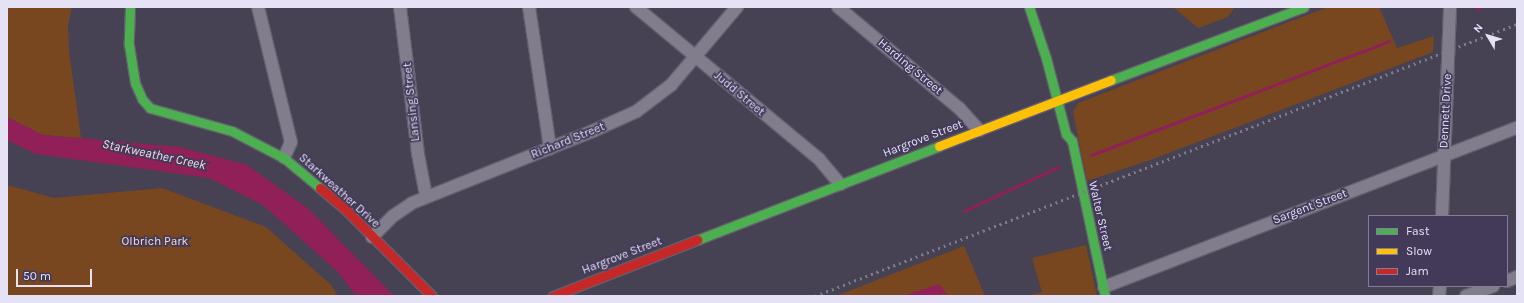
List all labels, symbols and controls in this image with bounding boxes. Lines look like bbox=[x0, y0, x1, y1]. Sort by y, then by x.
north arrow bbox=[1468, 16, 1508, 56]
text: N bbox=[1471, 21, 1486, 35]
street label: Harding Street bbox=[875, 36, 945, 98]
street label: Lansing Street bbox=[401, 62, 423, 142]
street label: Judd Street bbox=[711, 69, 767, 119]
street label: Dennett Drive bbox=[1437, 73, 1455, 149]
street label: Hargrove Street bbox=[881, 117, 965, 161]
street label: Richard Street bbox=[529, 120, 607, 162]
water label: Starkweather Creek bbox=[101, 136, 207, 174]
street label: Starkweather Drive bbox=[296, 151, 382, 231]
street label: Walter Street bbox=[1085, 180, 1115, 252]
street label: Sargent Street bbox=[1271, 186, 1349, 228]
legend bbox=[1368, 215, 1508, 287]
text: Fast bbox=[1406, 224, 1429, 238]
street label: Hargrove Street bbox=[580, 234, 664, 278]
park label: Olbrich Park bbox=[122, 235, 188, 249]
text: Slow bbox=[1406, 244, 1432, 258]
scale bar bbox=[18, 261, 94, 287]
text: Jam bbox=[1406, 264, 1429, 278]
text: 50 m bbox=[23, 269, 51, 283]

